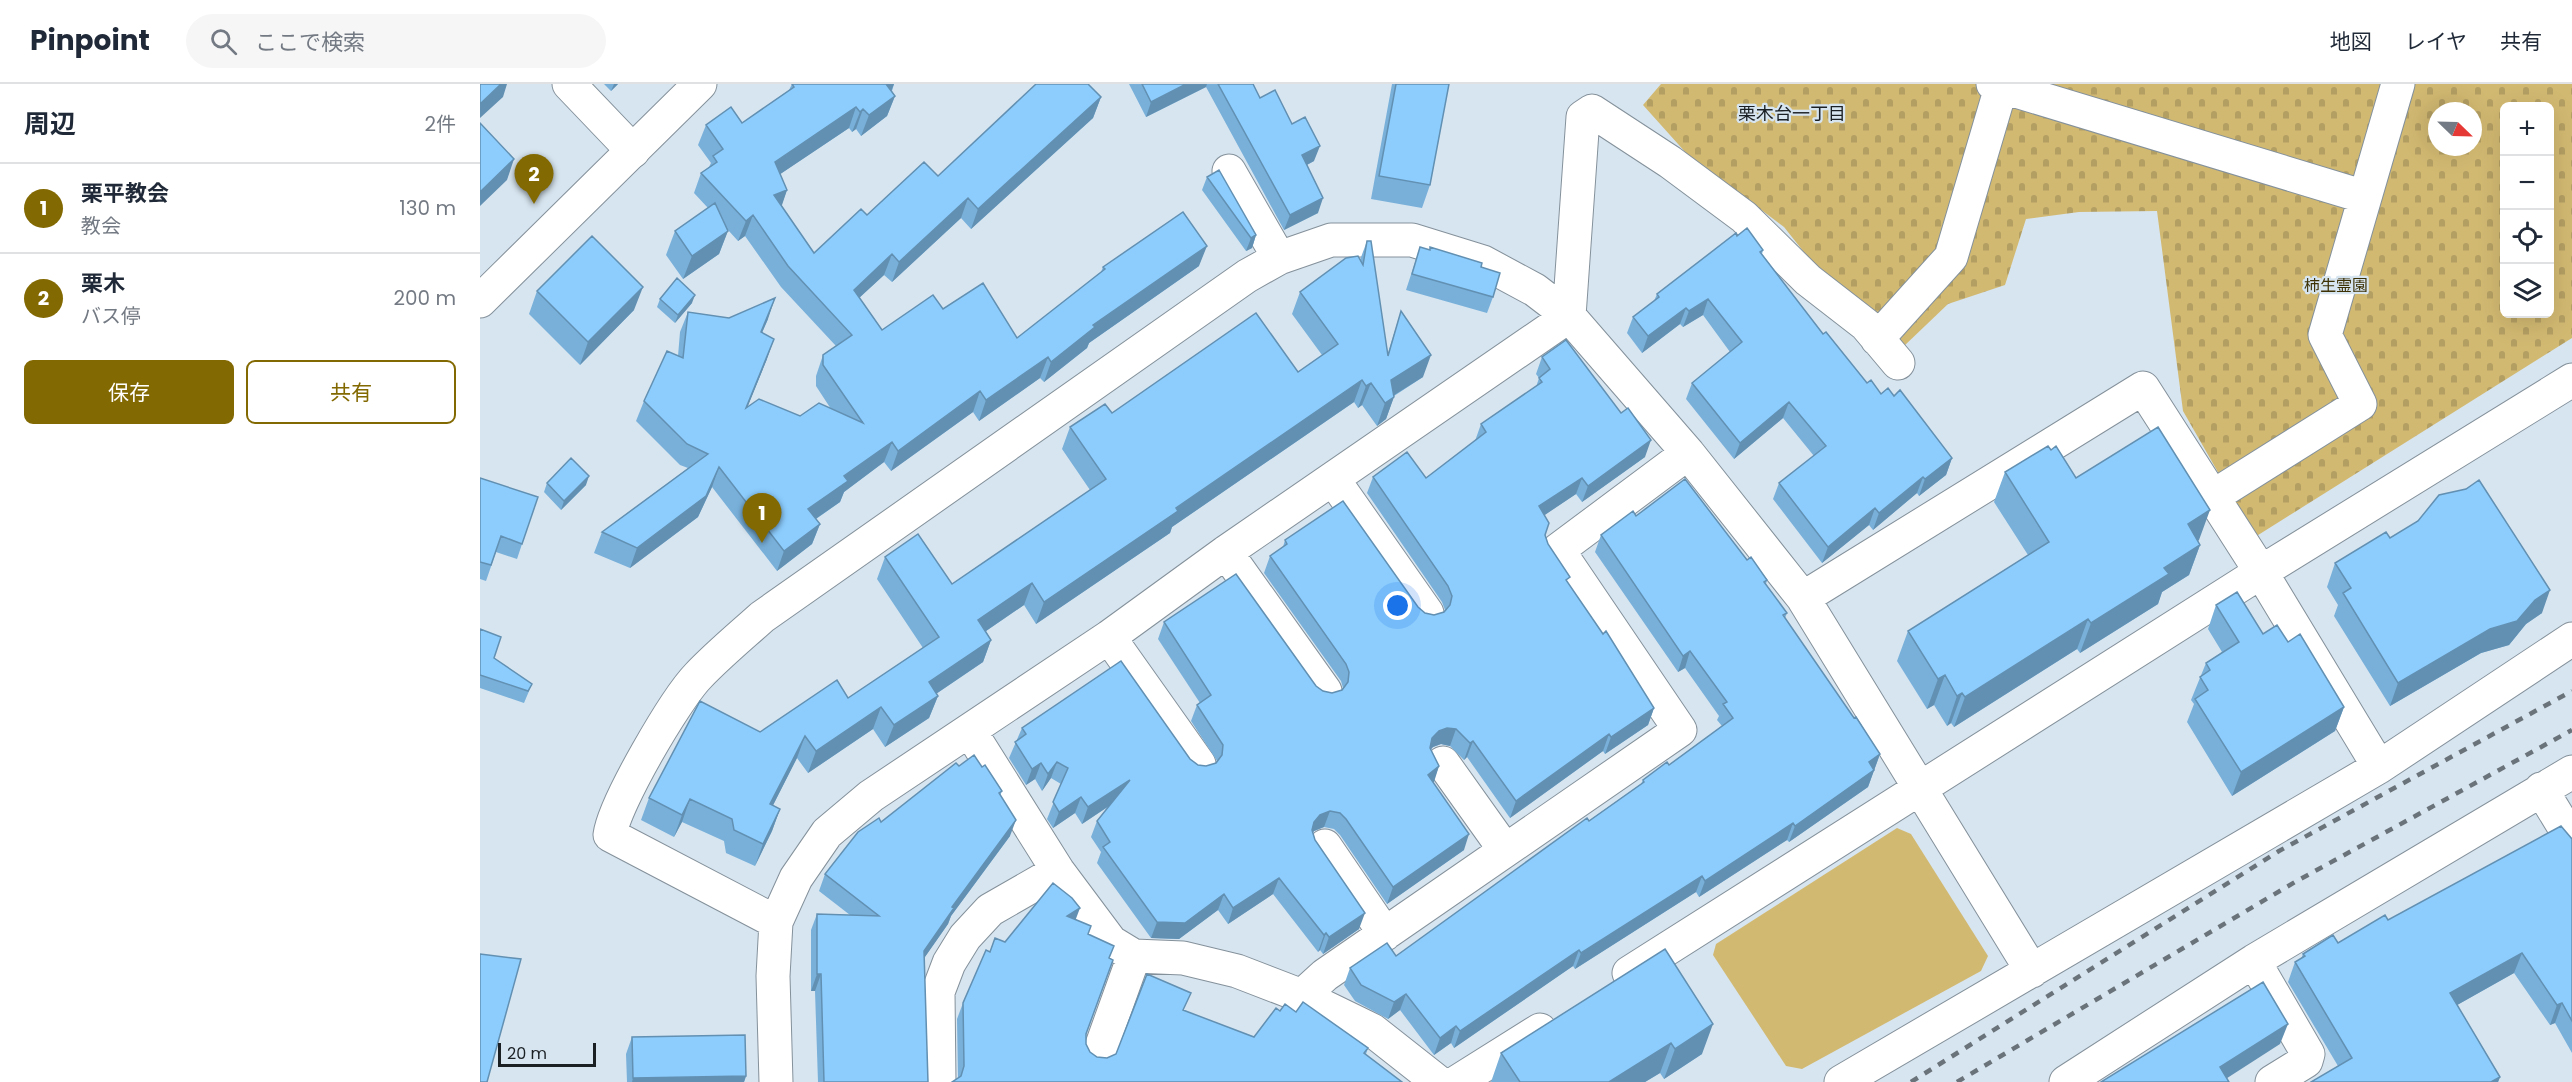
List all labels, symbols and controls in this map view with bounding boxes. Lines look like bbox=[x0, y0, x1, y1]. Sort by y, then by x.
search box bbox=[186, 14, 606, 68]
text: Pinpoint bbox=[30, 21, 150, 60]
icon: search bbox=[207, 25, 240, 58]
text: ここで検索 bbox=[255, 27, 365, 58]
text: 地図 bbox=[2330, 27, 2372, 56]
text: レイヤ bbox=[2405, 27, 2467, 56]
text: 共有 bbox=[2500, 27, 2542, 56]
district label: 栗木台一丁目 bbox=[1738, 101, 1846, 126]
north arrow bbox=[2428, 102, 2482, 156]
map controls bbox=[2500, 102, 2554, 318]
button: + bbox=[2500, 102, 2554, 156]
text: 周辺 bbox=[24, 106, 76, 142]
text: 2件 bbox=[425, 110, 456, 138]
pin: 2 bbox=[514, 154, 554, 204]
button: − bbox=[2500, 156, 2554, 210]
text: 栗平教会 bbox=[81, 178, 169, 209]
text: 1 bbox=[40, 194, 47, 222]
text: 130 m bbox=[399, 194, 456, 222]
button: locate bbox=[2500, 210, 2554, 264]
text: 教会 bbox=[81, 212, 121, 240]
button: layers bbox=[2500, 264, 2554, 318]
text: 栗木 bbox=[81, 268, 125, 299]
park label: 柿生霊園 bbox=[2304, 274, 2368, 297]
text: 2 bbox=[38, 284, 49, 312]
text: 200 m bbox=[393, 284, 456, 312]
text: バス停 bbox=[81, 302, 141, 330]
button: 保存 bbox=[24, 360, 234, 424]
button: 共有 bbox=[246, 360, 456, 424]
pin: 1 bbox=[742, 494, 782, 543]
your location bbox=[1383, 591, 1412, 620]
scale bar bbox=[498, 1040, 596, 1068]
text: 20 m bbox=[507, 1042, 547, 1065]

